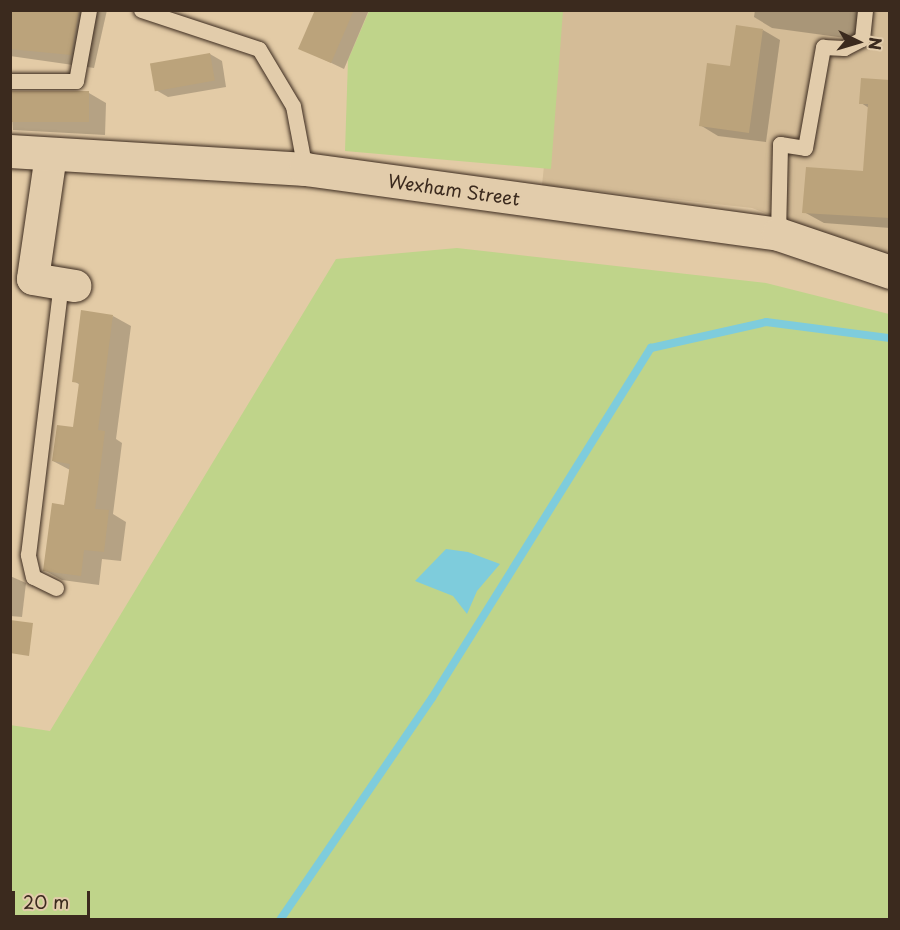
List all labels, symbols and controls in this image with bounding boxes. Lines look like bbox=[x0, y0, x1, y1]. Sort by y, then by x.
north arrow bbox=[828, 12, 888, 72]
text: N bbox=[863, 36, 888, 51]
street label: Wexham Street bbox=[386, 170, 522, 210]
scale bar bbox=[15, 879, 93, 917]
text: 20 m bbox=[23, 888, 69, 915]

